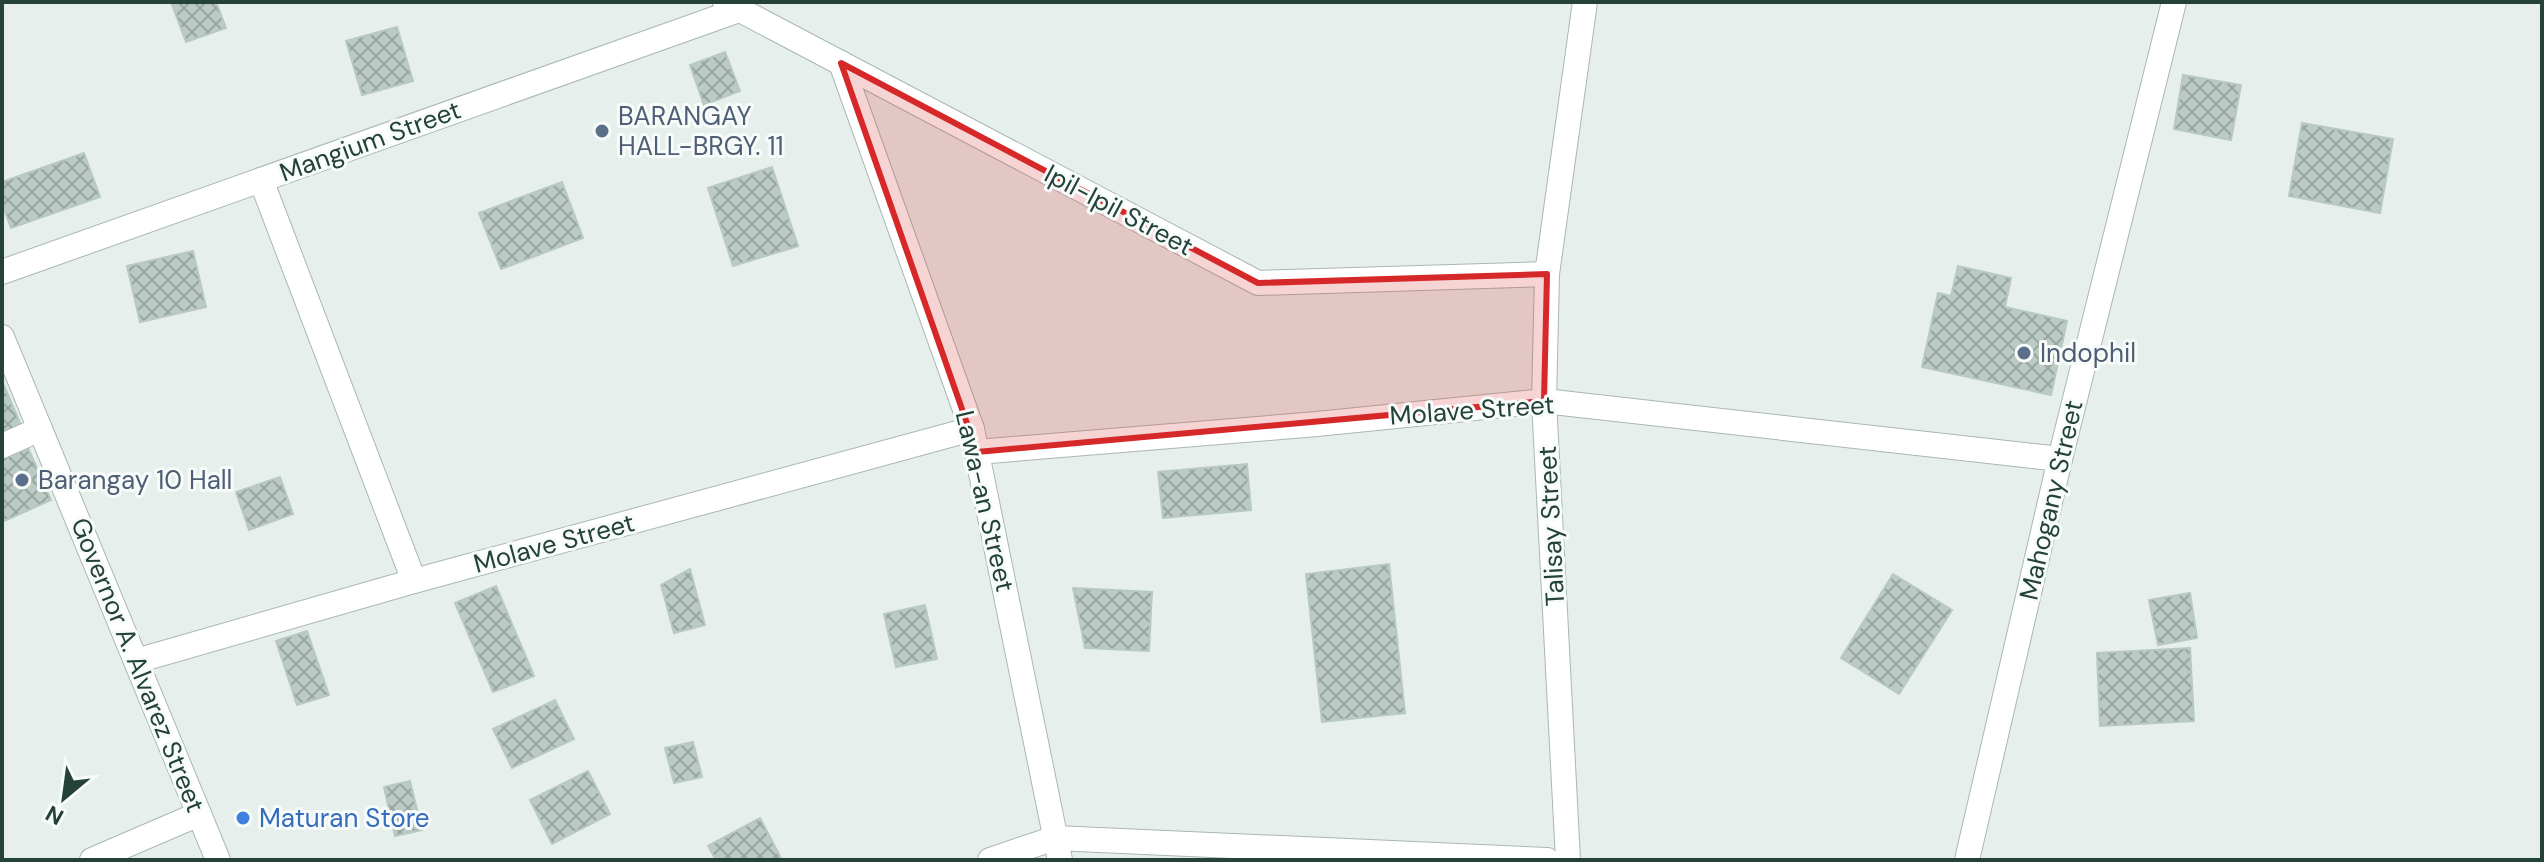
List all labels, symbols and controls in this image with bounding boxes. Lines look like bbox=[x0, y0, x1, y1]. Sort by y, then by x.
street label: Mangium Street bbox=[275, 92, 465, 190]
place label: BARANGAY HALL-BRGY. 11 bbox=[618, 99, 784, 163]
marker: BARANGAY HALL-BRGY. 11 bbox=[593, 122, 611, 140]
street label: Ipil-Ipil Street bbox=[1039, 157, 1199, 263]
place label: Indophil bbox=[2040, 336, 2136, 370]
marker: Indophil bbox=[2015, 344, 2033, 362]
street label: Molave Street bbox=[1388, 387, 1556, 433]
street label: Mahogany Street bbox=[2011, 397, 2091, 603]
street label: Lawa-an Street bbox=[948, 407, 1022, 595]
street label: Talisay Street bbox=[1530, 445, 1572, 607]
place label: Barangay 10 Hall bbox=[38, 463, 232, 497]
marker: Barangay 10 Hall bbox=[13, 471, 31, 489]
street label: Molave Street bbox=[470, 505, 638, 581]
street label: Governor A. Alvarez Street bbox=[63, 513, 213, 817]
north arrow bbox=[24, 758, 104, 838]
text: N bbox=[40, 798, 69, 832]
place label: Maturan Store bbox=[259, 801, 430, 835]
marker: Maturan Store bbox=[234, 809, 252, 827]

